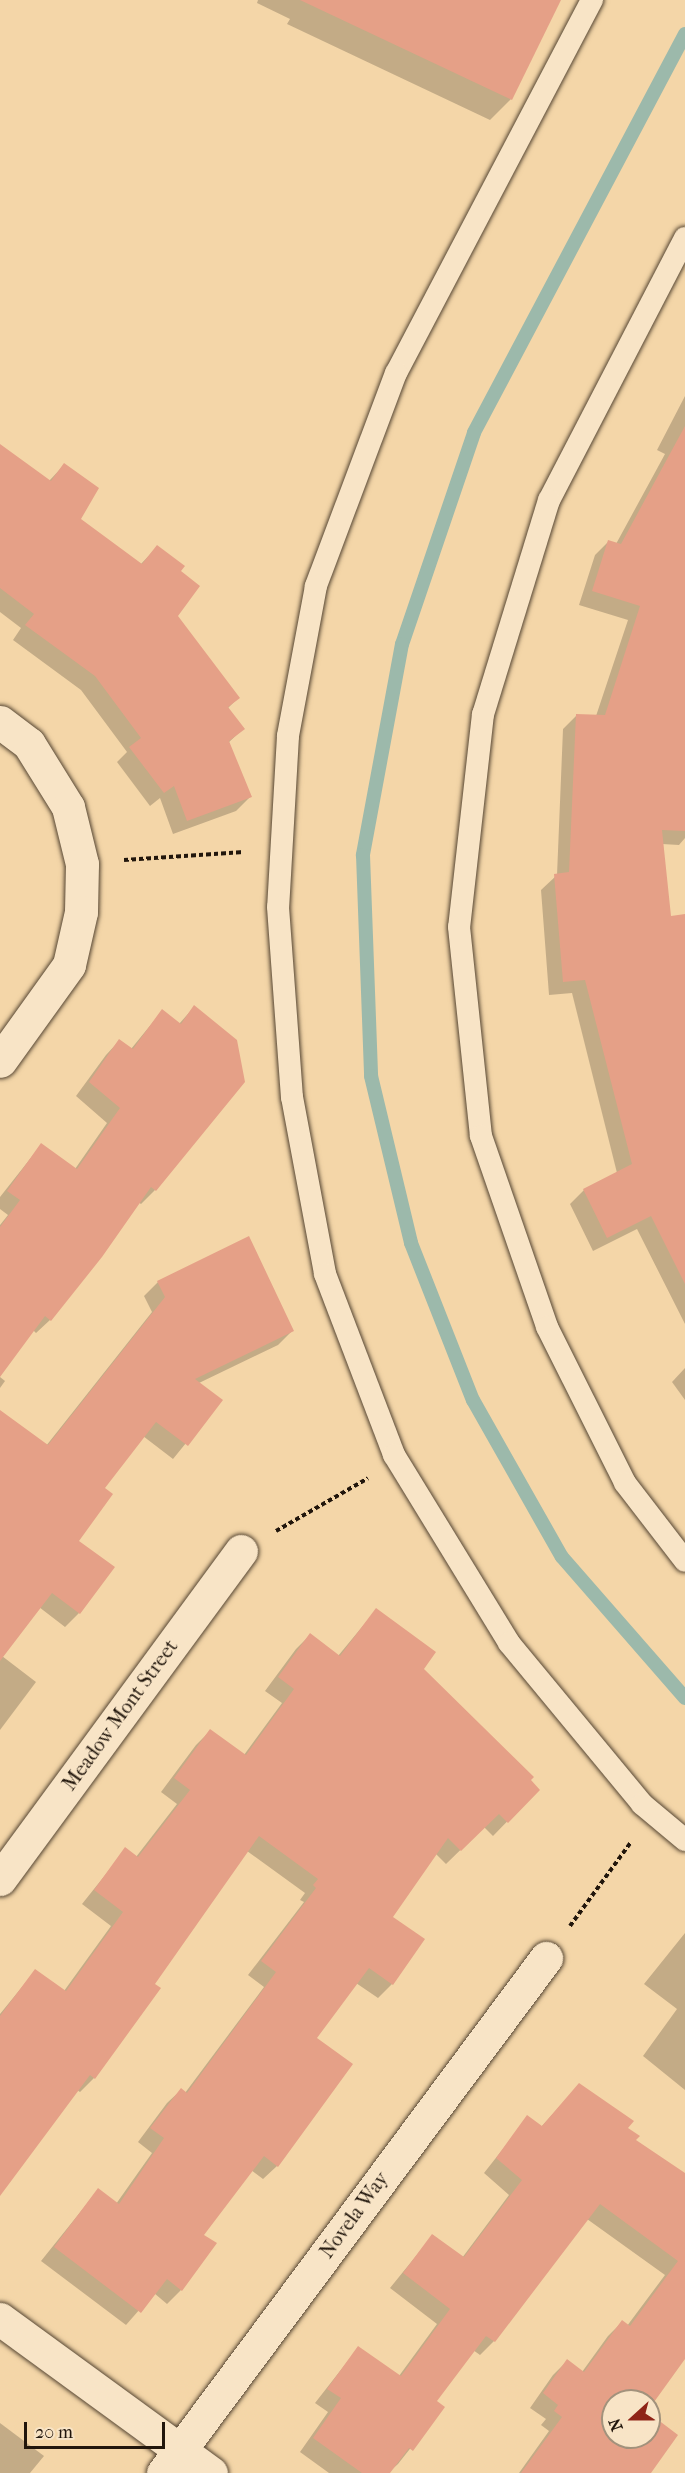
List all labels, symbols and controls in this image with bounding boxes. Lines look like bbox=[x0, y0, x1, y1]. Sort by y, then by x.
street label: Meadow Mont Street bbox=[57, 1635, 183, 1795]
street label: Novela Way bbox=[315, 2167, 393, 2263]
north arrow bbox=[601, 2389, 661, 2449]
scale bar bbox=[27, 2410, 168, 2448]
text: N bbox=[605, 2416, 627, 2434]
text: 20 m bbox=[35, 2422, 73, 2443]

